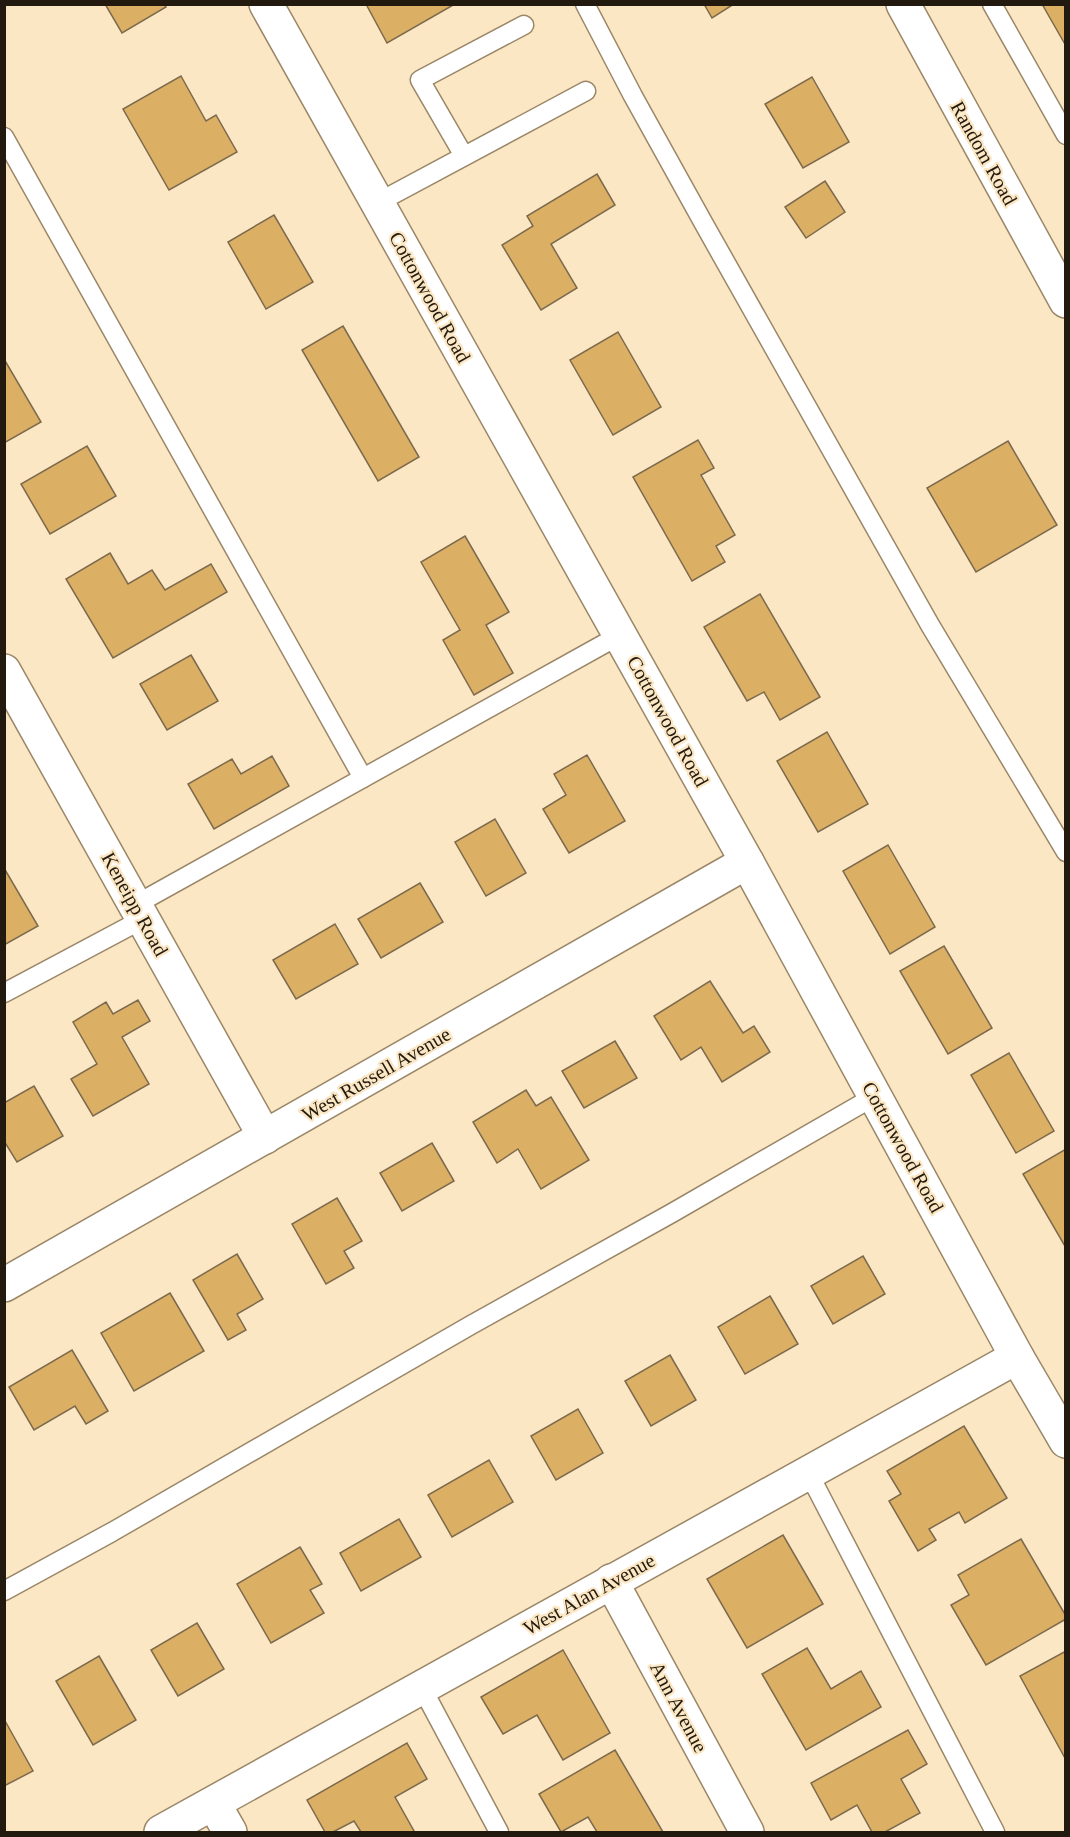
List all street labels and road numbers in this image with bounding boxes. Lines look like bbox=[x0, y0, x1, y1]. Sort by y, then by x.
street label: Random Road bbox=[947, 97, 1021, 209]
street label: Cottonwood Road bbox=[385, 228, 475, 366]
street label: Cottonwood Road bbox=[623, 652, 713, 790]
street label: Keneipp Road bbox=[97, 848, 172, 960]
street label: West Russell Avenue bbox=[298, 1022, 454, 1126]
street label: Cottonwood Road bbox=[858, 1078, 948, 1216]
street label: West Alan Avenue bbox=[519, 1549, 659, 1639]
street label: Ann Avenue bbox=[646, 1658, 712, 1756]

